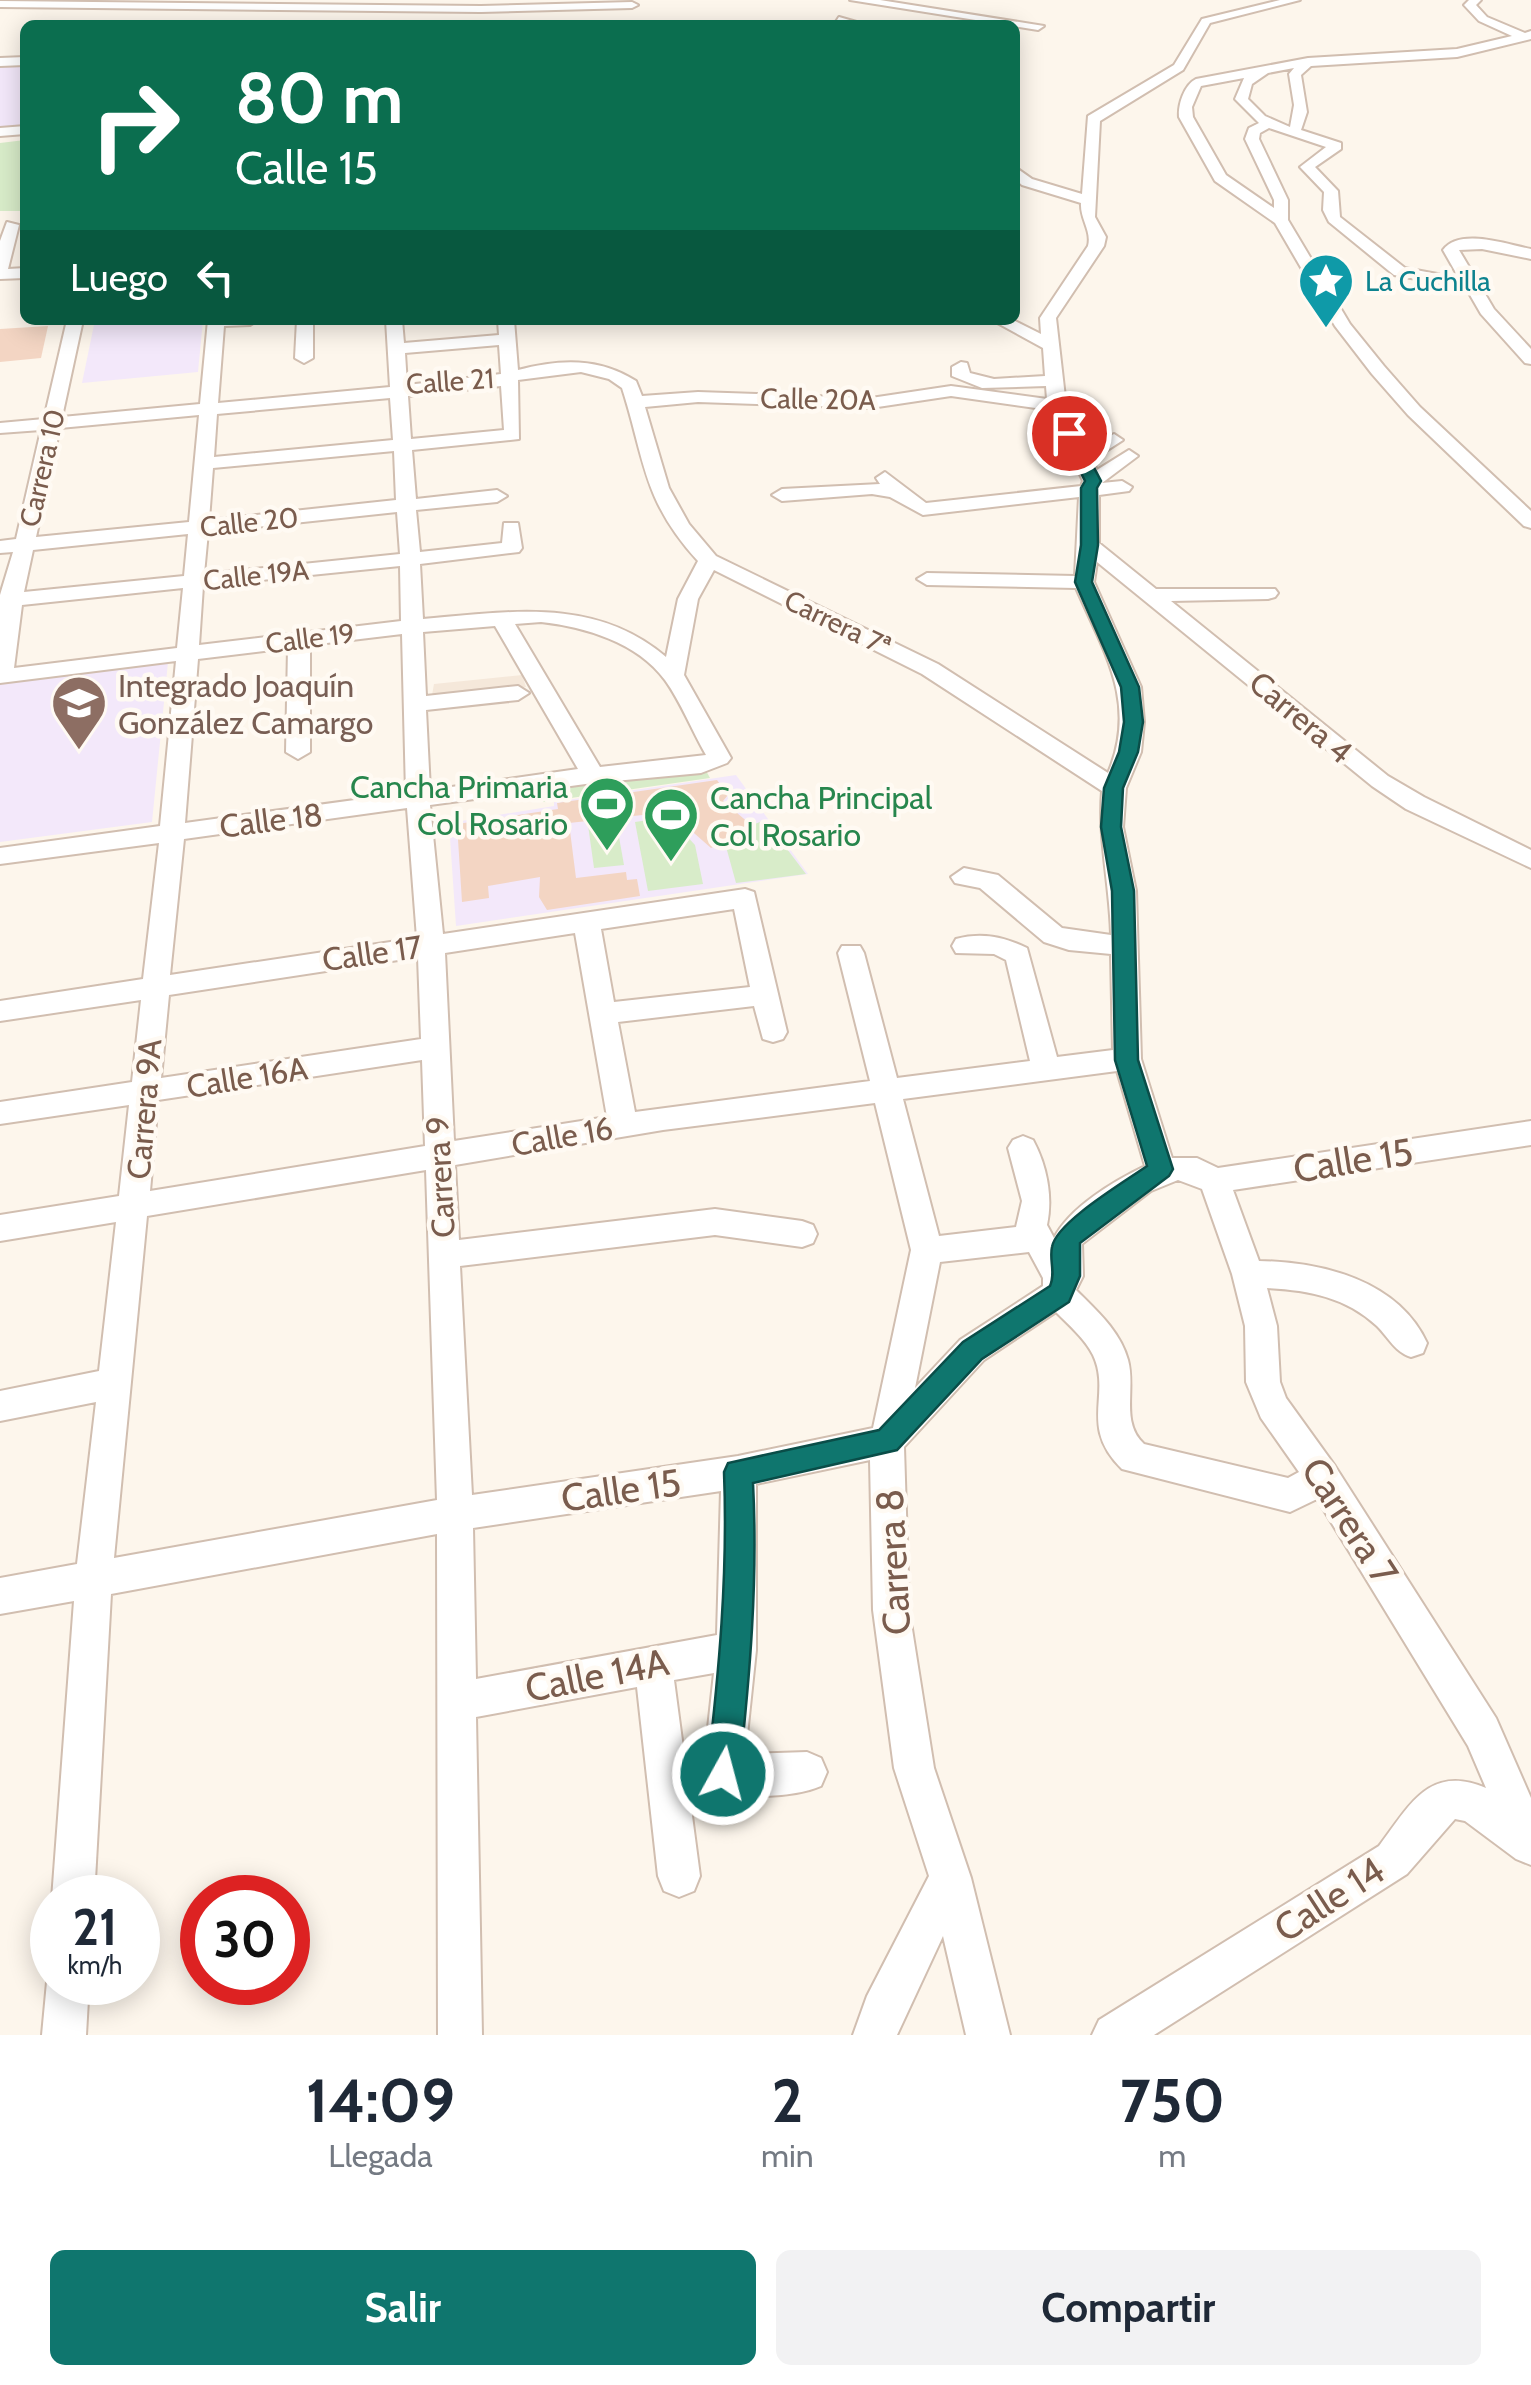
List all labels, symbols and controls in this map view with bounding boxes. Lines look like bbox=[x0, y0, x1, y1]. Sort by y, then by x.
text: 80 m bbox=[235, 55, 403, 141]
icon: right bbox=[70, 60, 200, 190]
text: Calle 15 bbox=[235, 141, 378, 195]
icon: left bbox=[188, 250, 243, 305]
place icon: La Cuchilla bbox=[1296, 251, 1356, 330]
text: Luego bbox=[70, 254, 168, 301]
place label: La Cuchilla bbox=[1365, 264, 1491, 298]
street label: Calle 21 bbox=[405, 361, 495, 401]
street label: Calle 20A bbox=[760, 381, 877, 417]
pin bbox=[1027, 391, 1112, 476]
street label: Carrera 10 bbox=[12, 406, 72, 530]
icon: arrive bbox=[1042, 406, 1097, 461]
street label: Calle 20 bbox=[198, 500, 300, 544]
street label: Calle 19A bbox=[202, 552, 311, 597]
street label: Carrera 7ª bbox=[779, 583, 897, 663]
street label: Calle 19 bbox=[264, 616, 356, 660]
street label: Carrera 4 bbox=[1242, 663, 1360, 771]
place label: Integrado Joaquín González Camargo bbox=[118, 666, 373, 742]
school or university icon: Integrado Joaquín González Camargo bbox=[49, 673, 109, 752]
place label: Cancha Primaria Col Rosario bbox=[350, 767, 569, 843]
sports icon: Cancha Primaria Col Rosario bbox=[577, 774, 637, 853]
place label: Cancha Principal Col Rosario bbox=[710, 778, 933, 854]
sports icon: Cancha Principal Col Rosario bbox=[641, 785, 701, 864]
street label: Calle 18 bbox=[217, 794, 325, 846]
street label: Calle 17 bbox=[320, 927, 424, 979]
street label: Carrera 9A bbox=[118, 1037, 170, 1181]
street label: Calle 16A bbox=[184, 1048, 311, 1106]
street label: Calle 16 bbox=[508, 1108, 616, 1164]
street label: Carrera 9 bbox=[417, 1115, 463, 1239]
street label: Calle 15 bbox=[1290, 1127, 1416, 1193]
street label: Carrera 7 bbox=[1292, 1449, 1408, 1593]
street label: Calle 15 bbox=[558, 1458, 684, 1522]
street label: Carrera 8 bbox=[866, 1488, 920, 1636]
street label: Calle 14A bbox=[521, 1638, 673, 1712]
position arrow bbox=[671, 1722, 775, 1826]
street label: Calle 14 bbox=[1265, 1846, 1393, 1952]
speed limit sign: 30 bbox=[180, 1875, 310, 2005]
text: 21 bbox=[73, 1897, 117, 1958]
text: km/h bbox=[68, 1950, 122, 1980]
text: 14:09 bbox=[306, 2064, 455, 2137]
text: 2 bbox=[771, 2064, 803, 2137]
text: 750 bbox=[1120, 2064, 1225, 2137]
text: Llegada bbox=[328, 2136, 433, 2175]
text: min bbox=[761, 2136, 814, 2175]
text: m bbox=[1158, 2136, 1186, 2175]
button: Salir bbox=[50, 2250, 756, 2365]
button: Compartir bbox=[776, 2250, 1481, 2365]

